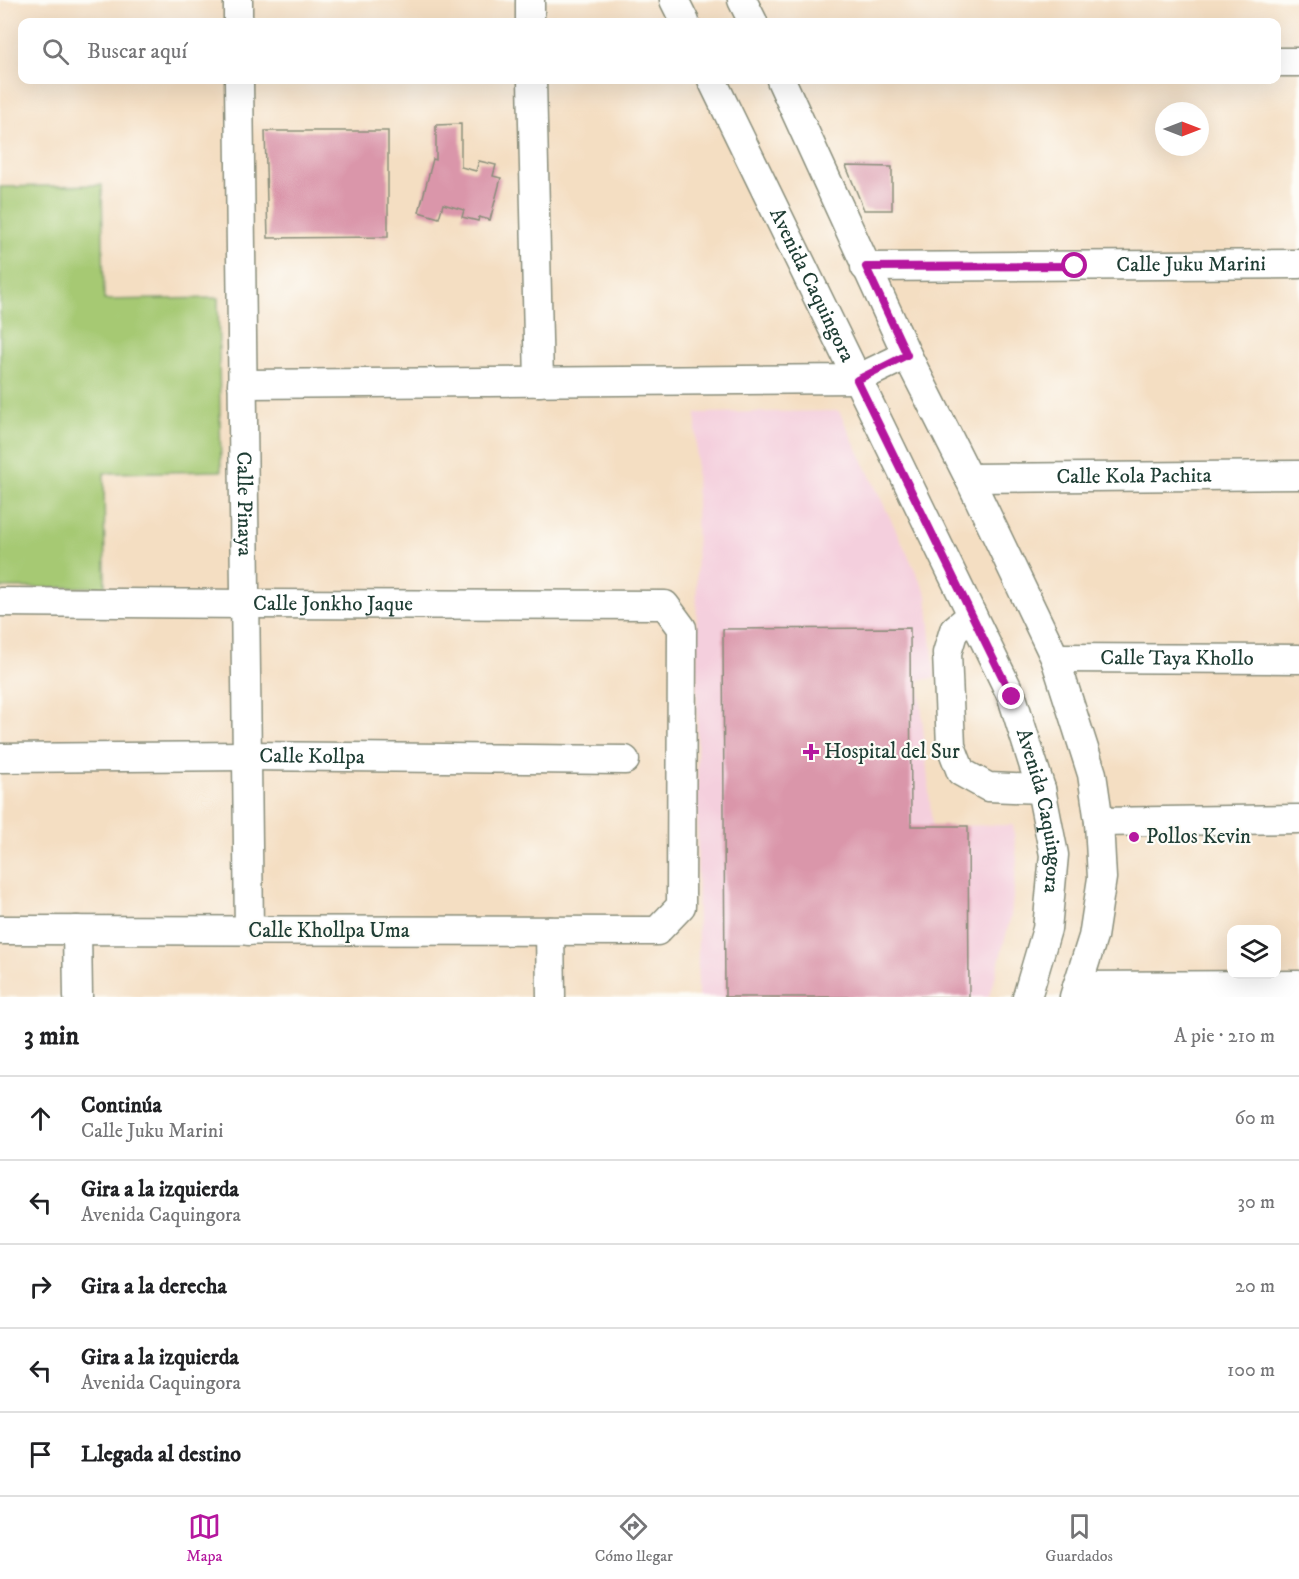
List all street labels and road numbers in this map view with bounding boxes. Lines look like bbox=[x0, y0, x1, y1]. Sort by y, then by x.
street label: Avenida Caquingora bbox=[763, 204, 860, 366]
street label: Calle Juku Marini bbox=[1116, 251, 1266, 278]
street label: Calle Pinaya bbox=[230, 451, 258, 557]
street label: Calle Kola Pachita bbox=[1056, 463, 1212, 490]
street label: Calle Jonkho Jaque bbox=[253, 591, 413, 617]
street label: Calle Taya Khollo bbox=[1100, 645, 1254, 672]
street label: Avenida Caquingora bbox=[1010, 725, 1067, 894]
street label: Calle Kollpa bbox=[259, 743, 365, 770]
street label: Calle Khollpa Uma bbox=[248, 918, 410, 944]

